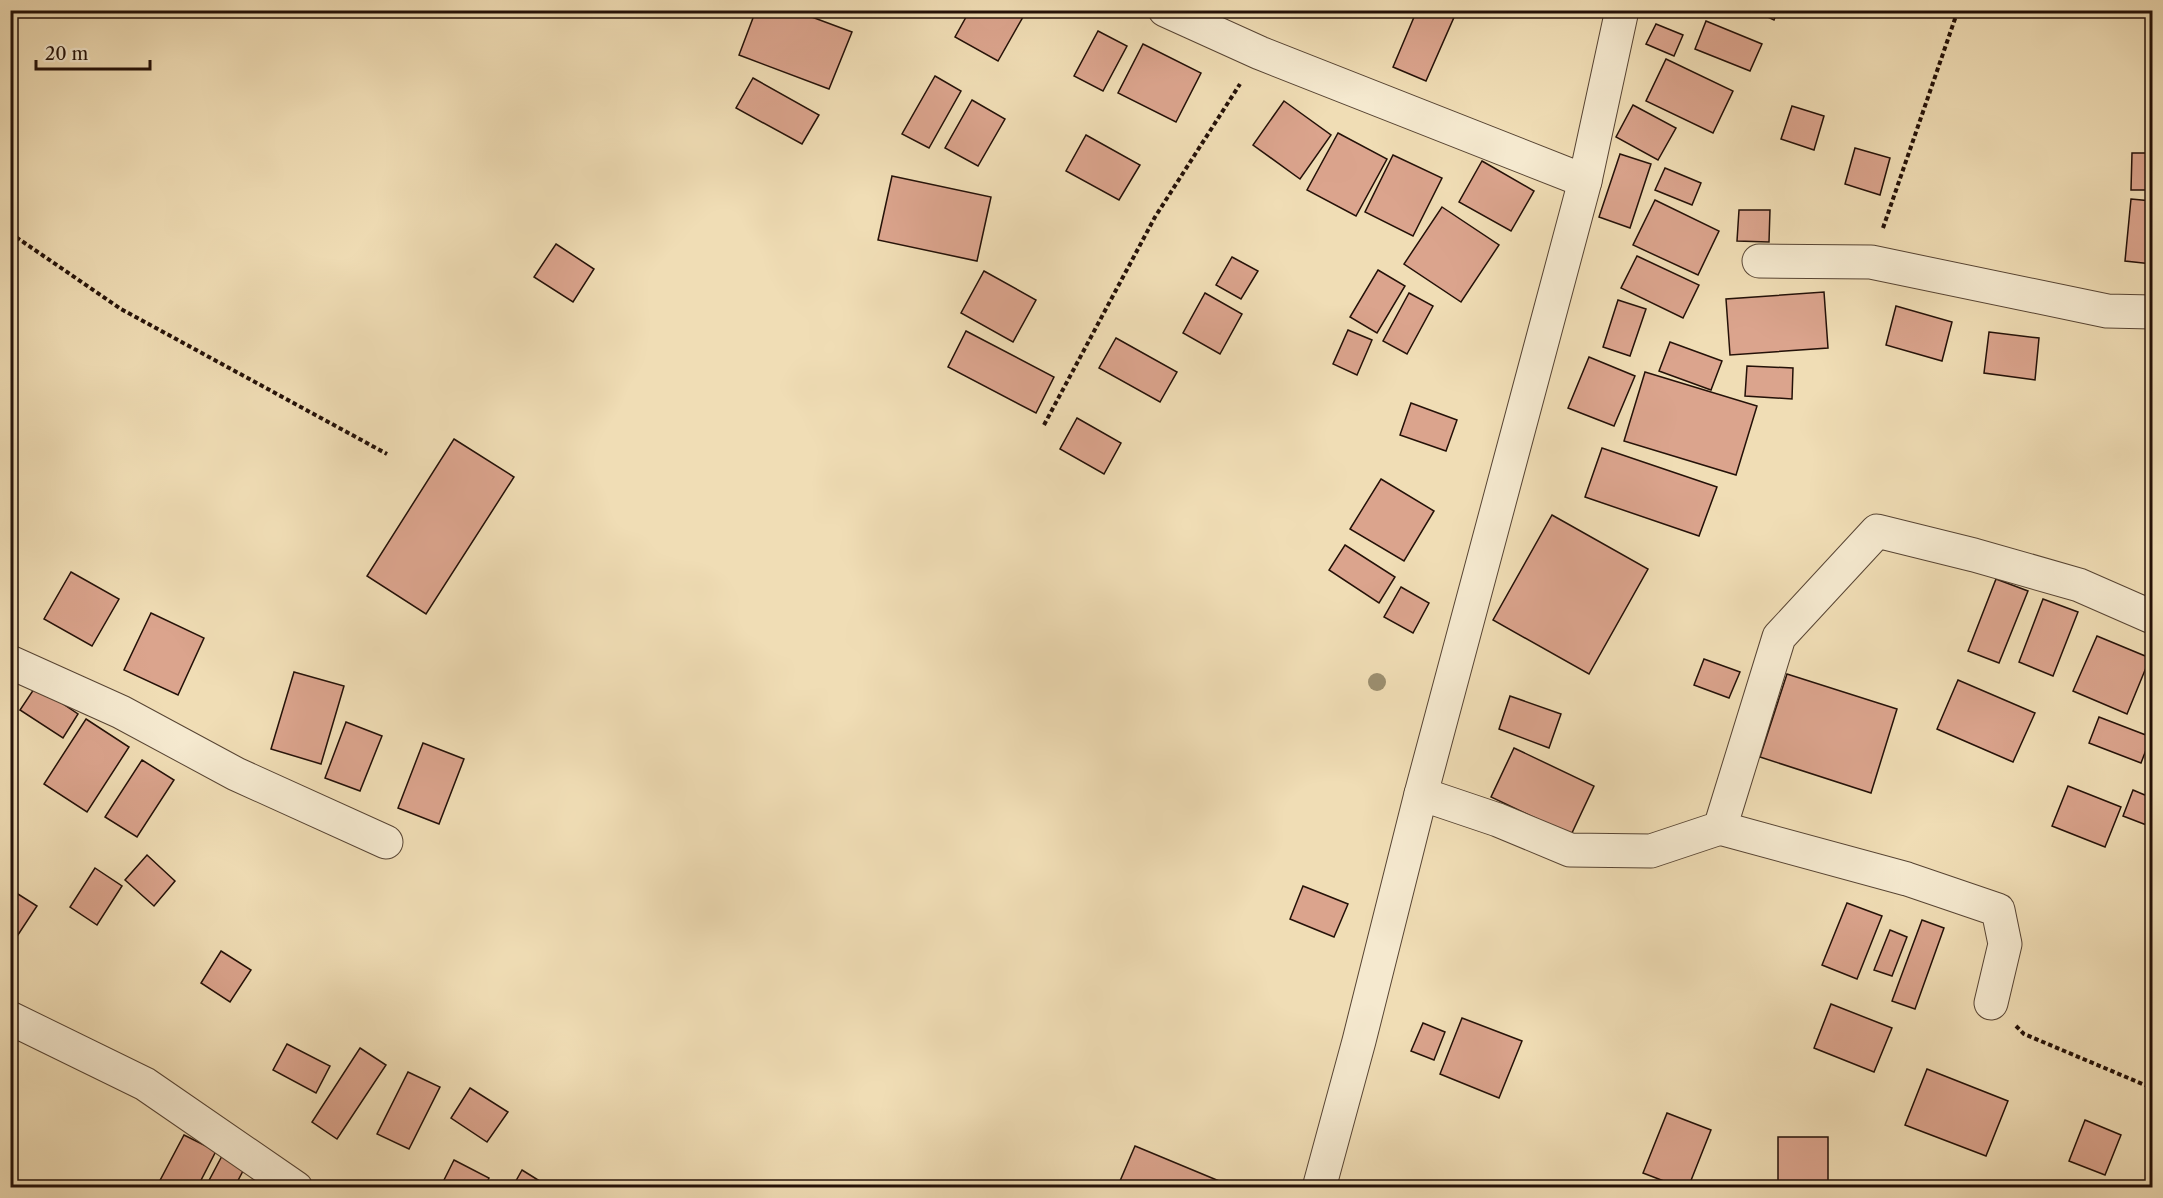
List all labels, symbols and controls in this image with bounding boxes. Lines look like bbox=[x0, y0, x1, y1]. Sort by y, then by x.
scale bar bbox=[36, 33, 150, 71]
text: 20 m bbox=[45, 43, 89, 65]

